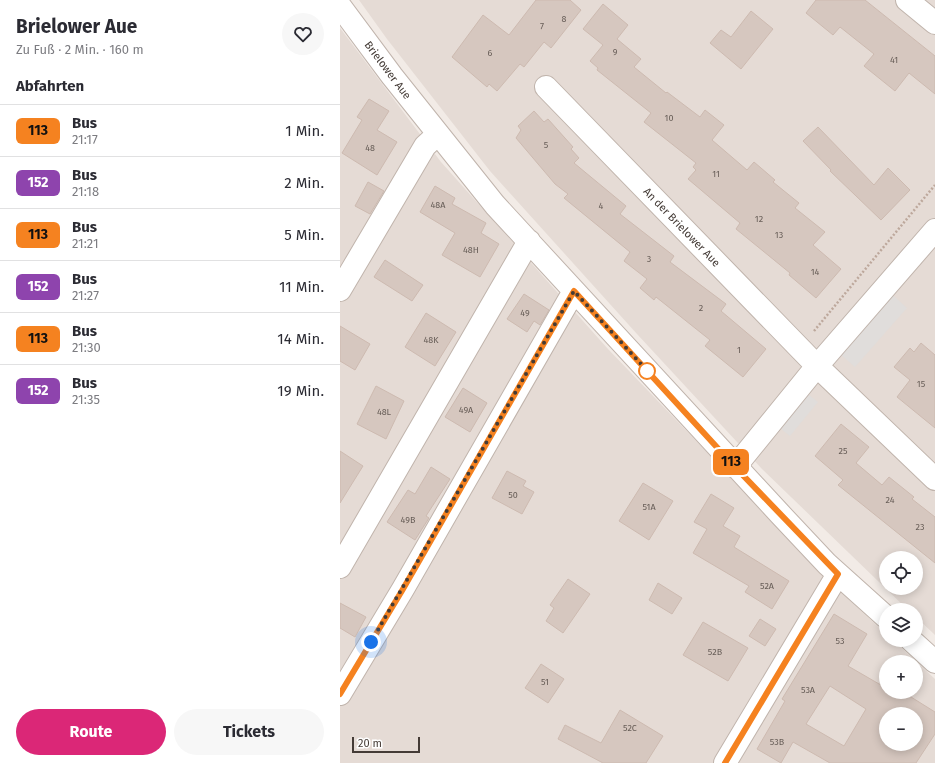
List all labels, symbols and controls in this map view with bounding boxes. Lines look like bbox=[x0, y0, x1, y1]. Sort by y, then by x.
button: heart bbox=[282, 13, 324, 55]
house number: 8 bbox=[562, 14, 567, 24]
text: Brielower Aue bbox=[16, 15, 137, 38]
house number: 7 bbox=[540, 21, 544, 31]
street label: Brielower Aue bbox=[362, 39, 414, 102]
text: Zu Fuß · 2 Min. · 160 m bbox=[16, 42, 144, 57]
house number: 9 bbox=[613, 47, 618, 57]
house number: 6 bbox=[488, 48, 493, 58]
house number: 41 bbox=[890, 55, 898, 65]
text: Abfahrten bbox=[16, 77, 84, 95]
house number: 10 bbox=[665, 113, 673, 123]
text: Bus bbox=[72, 114, 97, 132]
text: 113 bbox=[28, 122, 48, 139]
text: 1 Min. bbox=[285, 122, 324, 140]
text: 21:17 bbox=[72, 132, 98, 147]
house number: 5 bbox=[544, 140, 549, 150]
house number: 48 bbox=[365, 143, 375, 153]
text: Bus bbox=[72, 166, 97, 184]
house number: 11 bbox=[712, 169, 720, 179]
text: 152 bbox=[27, 174, 49, 191]
text: 2 Min. bbox=[284, 174, 324, 192]
text: 21:18 bbox=[72, 184, 99, 199]
street label: An der Brielower Aue bbox=[641, 185, 723, 270]
house number: 48A bbox=[431, 200, 446, 210]
house number: 4 bbox=[599, 201, 604, 211]
house number: 12 bbox=[755, 214, 763, 224]
text: Bus bbox=[72, 218, 97, 236]
text: 113 bbox=[28, 226, 48, 243]
text: 5 Min. bbox=[284, 226, 324, 244]
house number: 13 bbox=[775, 230, 783, 240]
text: 21:21 bbox=[72, 236, 99, 251]
house number: 48H bbox=[463, 245, 479, 255]
house number: 3 bbox=[647, 254, 651, 264]
house number: 14 bbox=[811, 267, 820, 277]
text: Bus bbox=[72, 270, 97, 288]
text: 152 bbox=[27, 278, 49, 295]
text: 11 Min. bbox=[279, 278, 324, 296]
text: 21:27 bbox=[72, 288, 99, 303]
house number: 2 bbox=[699, 303, 703, 313]
house number: 49 bbox=[520, 308, 530, 318]
text: Bus bbox=[72, 322, 97, 340]
text: 113 bbox=[28, 330, 48, 347]
text: 14 Min. bbox=[277, 330, 324, 348]
house number: 48K bbox=[423, 335, 439, 345]
text: 21:30 bbox=[72, 340, 101, 355]
house number: 1 bbox=[737, 345, 741, 355]
unlabelled marker bbox=[638, 362, 656, 380]
text: Bus bbox=[72, 374, 97, 392]
house number: 15 bbox=[917, 379, 926, 389]
text: 152 bbox=[27, 382, 49, 399]
text: 19 Min. bbox=[277, 382, 324, 400]
text: 21:35 bbox=[72, 392, 100, 407]
house number: 49A bbox=[459, 405, 474, 415]
house number: 48L bbox=[377, 407, 392, 417]
house number: 25 bbox=[839, 446, 848, 456]
line badge: 113 bbox=[708, 449, 754, 475]
text: 113 bbox=[721, 453, 741, 470]
house number: 50 bbox=[508, 490, 518, 500]
house number: 24 bbox=[885, 495, 895, 505]
house number: 51A bbox=[642, 502, 656, 512]
house number: 49B bbox=[401, 515, 416, 525]
house number: 23 bbox=[916, 522, 924, 532]
map controls bbox=[879, 551, 923, 751]
button: locate bbox=[879, 551, 923, 595]
house number: 52A bbox=[760, 581, 775, 591]
button: layers bbox=[879, 603, 923, 647]
your location bbox=[361, 632, 381, 652]
house number: 53 bbox=[836, 636, 844, 646]
house number: 52B bbox=[708, 647, 723, 657]
button: + bbox=[879, 655, 923, 699]
house number: 51 bbox=[541, 677, 549, 687]
house number: 53A bbox=[801, 685, 816, 695]
button: − bbox=[879, 707, 923, 751]
button: Route bbox=[16, 709, 166, 755]
button: Tickets bbox=[174, 709, 324, 755]
house number: 52C bbox=[623, 723, 637, 733]
scale bar bbox=[352, 735, 420, 754]
text: 20 m bbox=[358, 737, 382, 750]
house number: 53B bbox=[770, 737, 785, 747]

